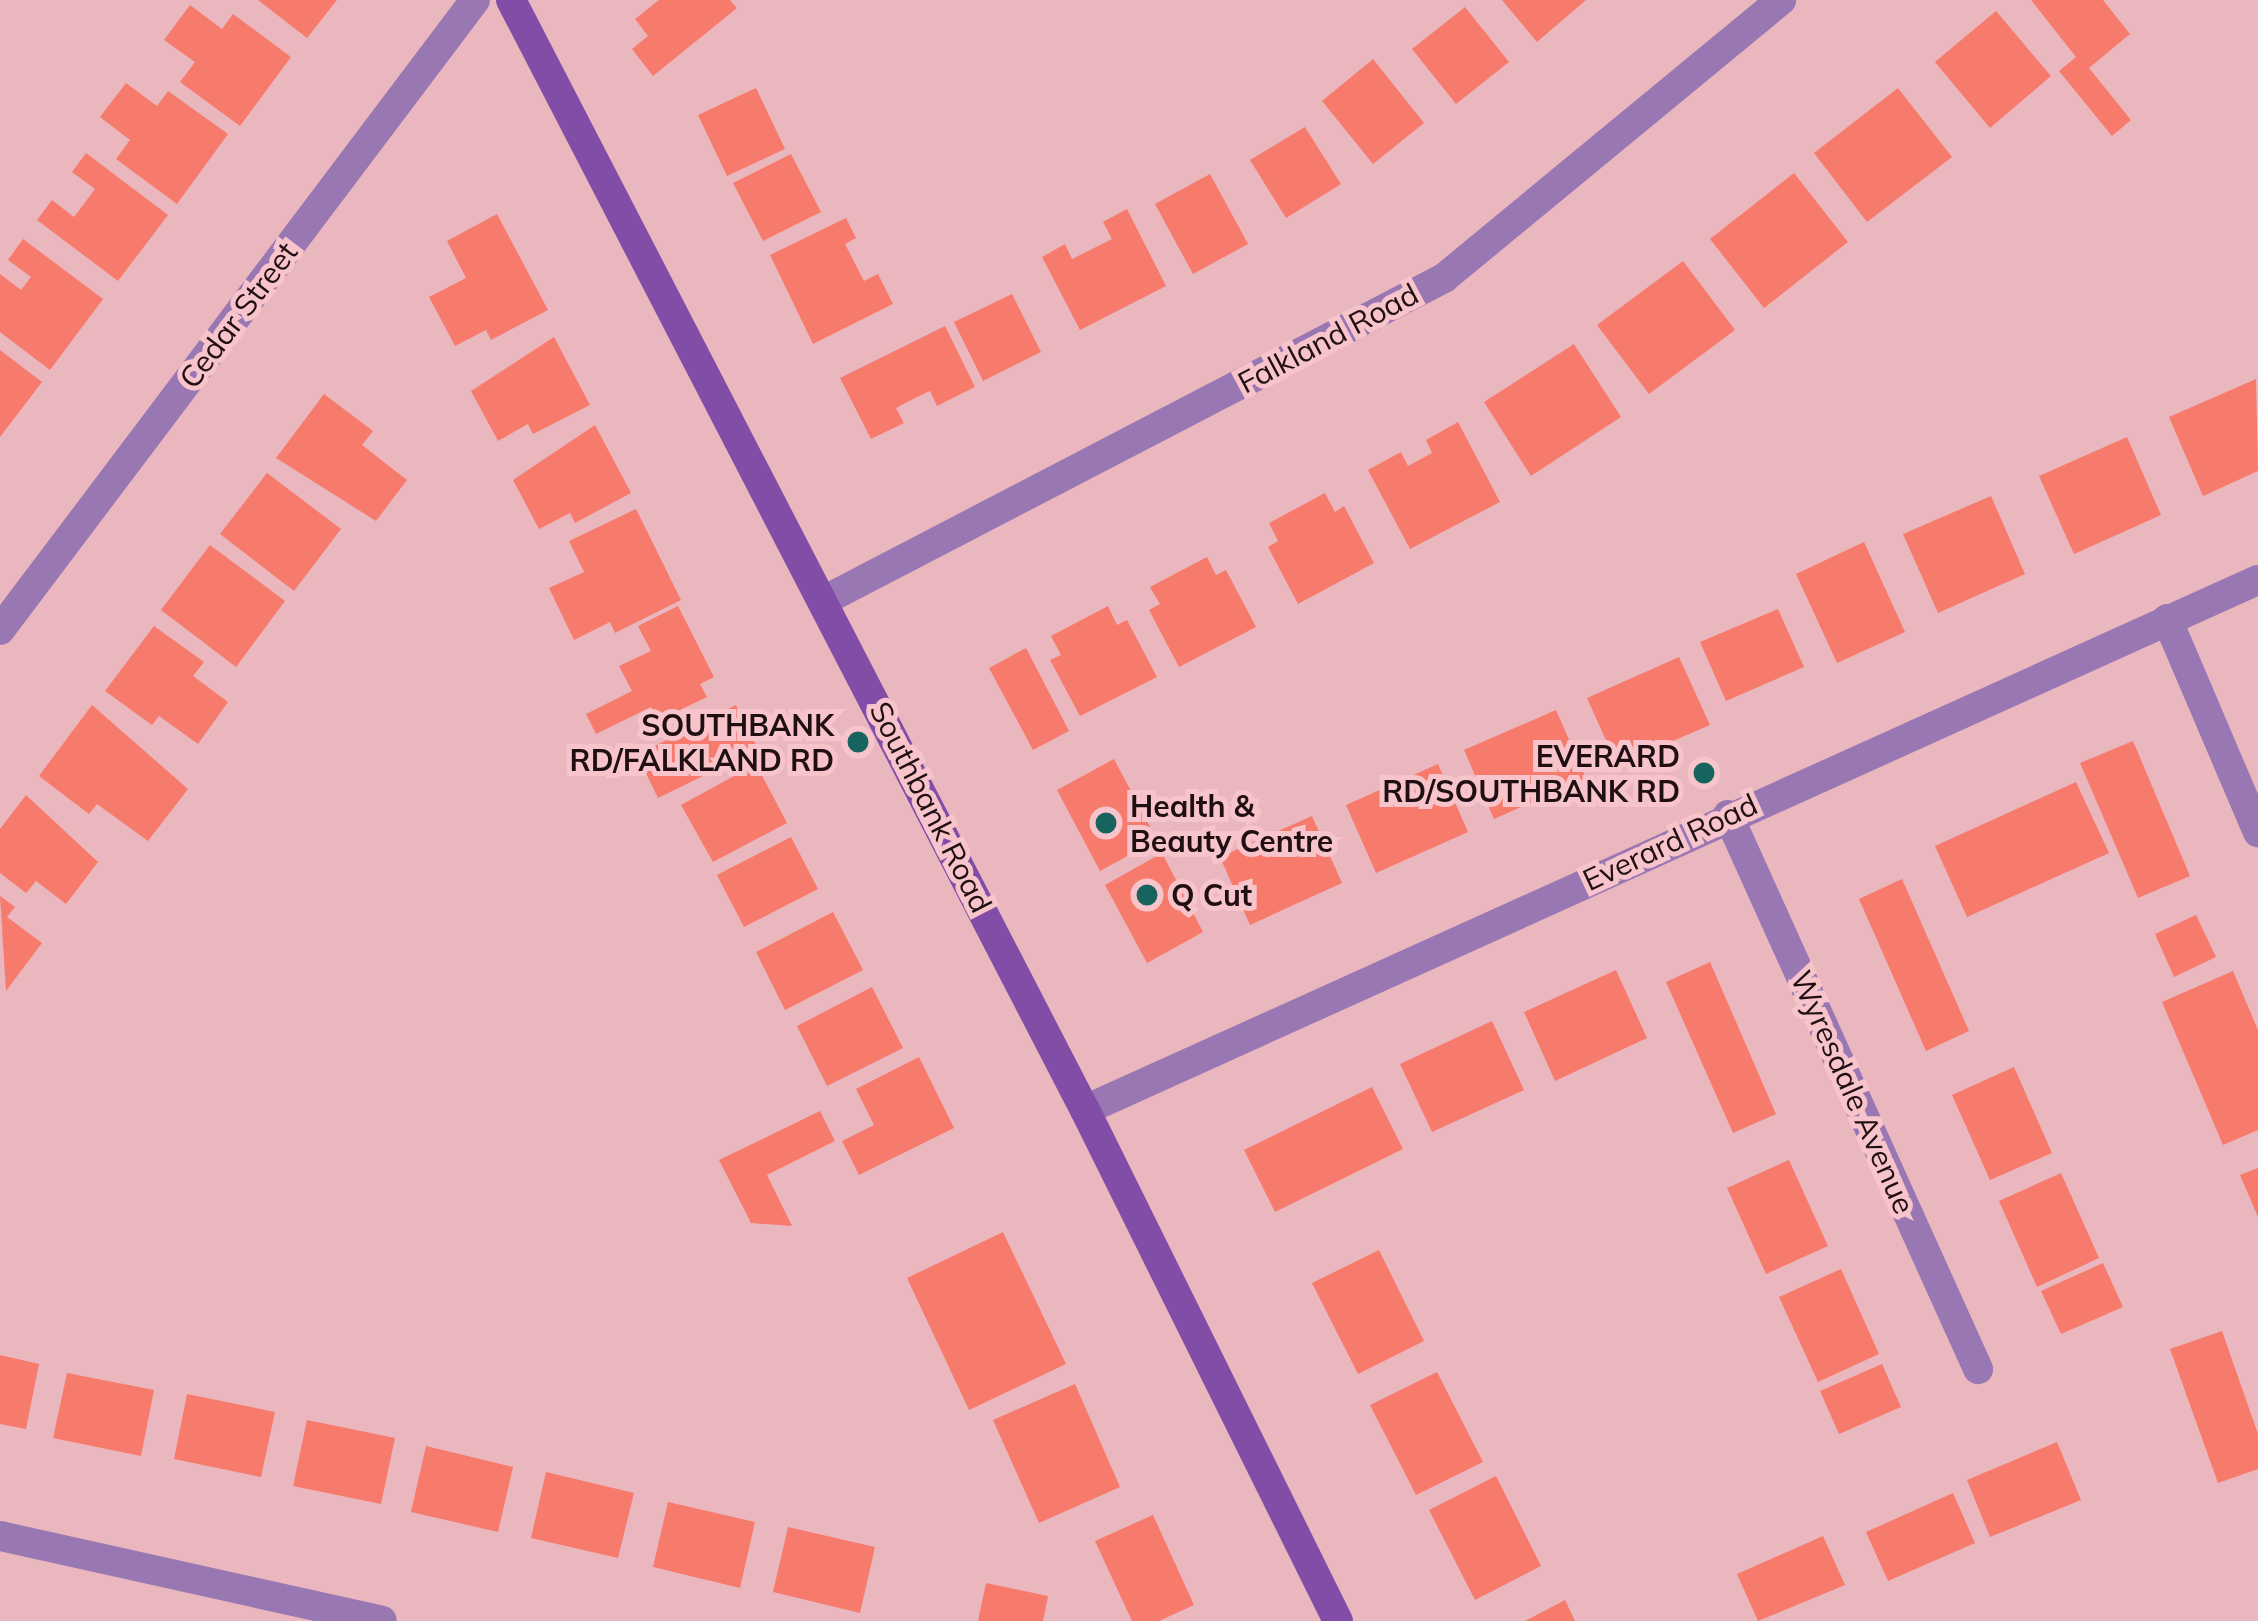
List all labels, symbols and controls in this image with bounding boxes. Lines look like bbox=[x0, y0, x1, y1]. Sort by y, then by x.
street label: Cedar Street bbox=[171, 235, 305, 395]
street label: Falkland Road bbox=[1232, 275, 1424, 401]
street label: Southbank Road bbox=[862, 696, 1000, 918]
place label: SOUTHBANK RD/FALKLAND RD bbox=[570, 707, 834, 777]
marker: SOUTHBANK RD/FALKLAND RD bbox=[845, 729, 871, 755]
place label: EVERARD RD/SOUTHBANK RD bbox=[1382, 738, 1680, 808]
marker: EVERARD RD/SOUTHBANK RD bbox=[1691, 760, 1717, 786]
street label: Everard Road bbox=[1577, 786, 1763, 898]
place label: Health & Beauty Centre bbox=[1130, 788, 1333, 858]
marker: Health & Beauty Centre bbox=[1093, 810, 1119, 836]
place label: Q Cut bbox=[1171, 877, 1252, 913]
marker: Q Cut bbox=[1134, 882, 1160, 908]
street label: Wyresdale Avenue bbox=[1783, 965, 1923, 1219]

